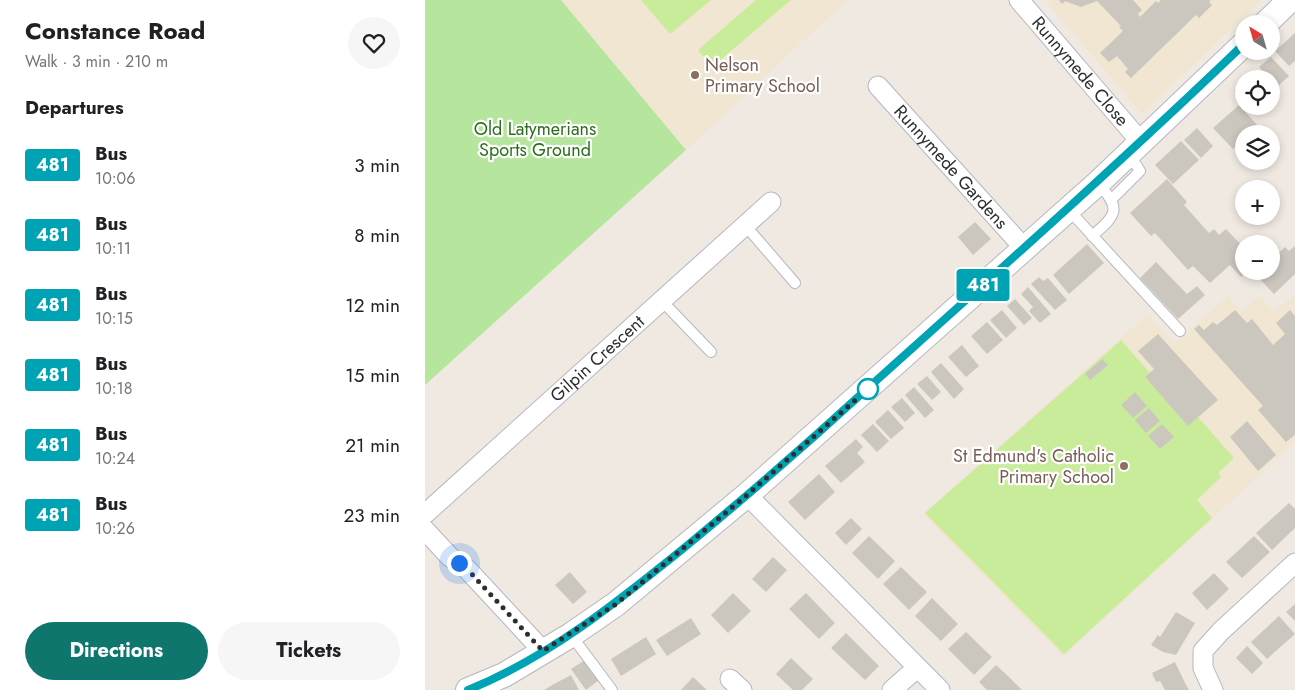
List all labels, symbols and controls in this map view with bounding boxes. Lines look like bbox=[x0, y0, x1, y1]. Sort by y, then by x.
street label: Runnymede Close bbox=[1026, 11, 1135, 132]
text: Constance Road bbox=[25, 13, 205, 48]
north arrow bbox=[1235, 15, 1280, 60]
map controls bbox=[1235, 15, 1280, 280]
button: heart bbox=[348, 17, 400, 69]
text: Walk · 3 min · 210 m bbox=[25, 50, 168, 73]
place label: Nelson Primary School bbox=[705, 52, 820, 99]
marker: Nelson Primary School bbox=[689, 69, 701, 81]
button: locate bbox=[1235, 70, 1280, 115]
text: Departures bbox=[25, 94, 124, 121]
street label: Runnymede Gardens bbox=[888, 99, 1014, 235]
park label: Old Latymerians Sports Ground bbox=[474, 116, 596, 163]
button: layers bbox=[1235, 125, 1280, 170]
text: Bus bbox=[95, 140, 127, 167]
text: 481 bbox=[36, 152, 69, 178]
text: 3 min bbox=[354, 152, 400, 179]
text: 10:06 bbox=[95, 167, 135, 190]
button: + bbox=[1235, 180, 1280, 225]
text: Bus bbox=[95, 210, 127, 237]
text: 481 bbox=[36, 222, 69, 248]
text: 8 min bbox=[354, 222, 400, 249]
button: − bbox=[1235, 235, 1280, 280]
text: 10:11 bbox=[95, 237, 131, 260]
line badge: 481 bbox=[954, 269, 1012, 301]
text: 481 bbox=[966, 272, 1000, 298]
text: Bus bbox=[95, 280, 127, 307]
text: 481 bbox=[36, 292, 69, 318]
text: 12 min bbox=[345, 292, 400, 319]
text: 10:15 bbox=[95, 307, 133, 330]
street label: Gilpin Crescent bbox=[544, 309, 651, 408]
text: Bus bbox=[95, 350, 127, 377]
text: 481 bbox=[36, 362, 69, 388]
text: 15 min bbox=[345, 362, 400, 389]
text: 10:18 bbox=[95, 377, 133, 400]
unlabelled marker bbox=[857, 378, 879, 400]
text: Bus bbox=[95, 420, 127, 447]
text: 481 bbox=[36, 432, 69, 458]
text: 21 min bbox=[345, 432, 400, 459]
place label: St Edmund's Catholic Primary School bbox=[953, 443, 1114, 490]
text: 10:24 bbox=[95, 447, 135, 470]
marker: St Edmund's Catholic Primary School bbox=[1118, 460, 1130, 472]
text: Bus bbox=[95, 490, 127, 517]
text: 481 bbox=[36, 502, 69, 528]
text: 23 min bbox=[343, 502, 400, 529]
text: 10:26 bbox=[95, 517, 135, 540]
your location bbox=[447, 551, 472, 576]
button: Directions bbox=[25, 622, 208, 680]
button: Tickets bbox=[218, 622, 400, 680]

